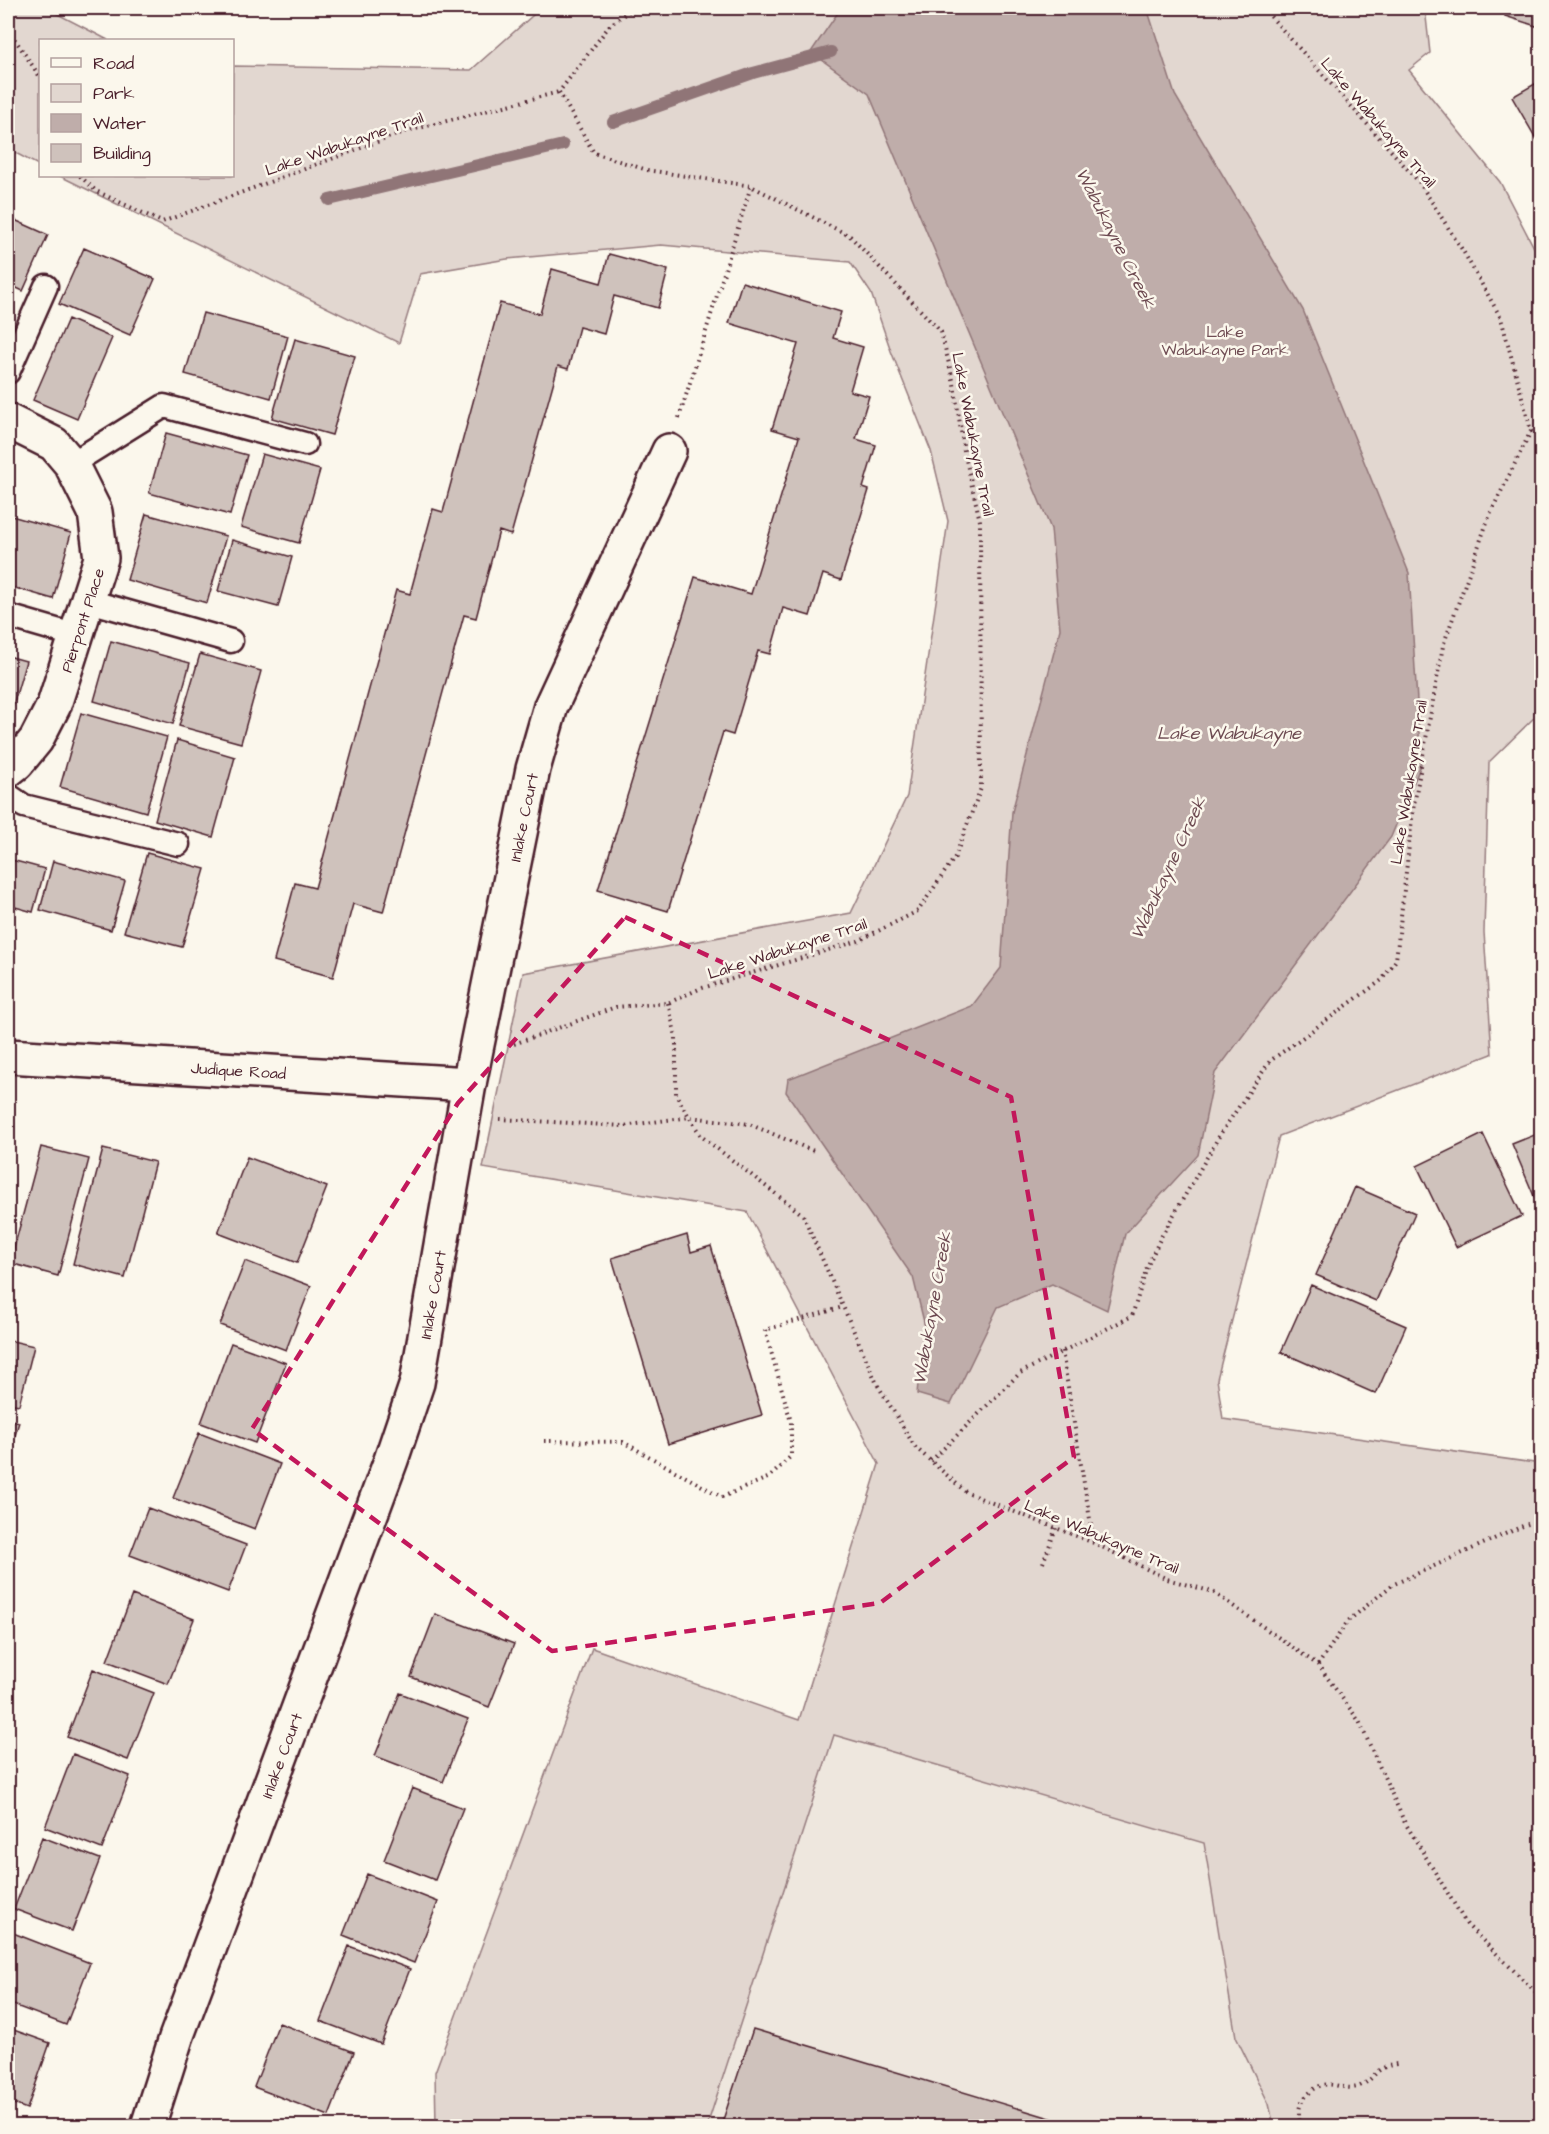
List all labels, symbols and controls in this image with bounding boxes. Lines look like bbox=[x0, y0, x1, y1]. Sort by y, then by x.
legend bbox=[39, 39, 234, 177]
text: Road bbox=[93, 51, 134, 76]
street label: Lake Wabukayne Trail bbox=[1315, 53, 1441, 193]
text: Park bbox=[93, 81, 135, 106]
street label: Lake Wabukayne Trail bbox=[262, 107, 427, 182]
text: Water bbox=[93, 111, 146, 136]
text: Building bbox=[93, 141, 151, 167]
water label: Wabukayne Creek bbox=[1068, 164, 1162, 314]
park label: Lake Wabukayne Park bbox=[1161, 321, 1289, 362]
street label: Lake Wabukayne Trail bbox=[945, 351, 1000, 518]
street label: Pierpont Place bbox=[56, 565, 110, 675]
street label: Lake Wabukayne Trail bbox=[1385, 698, 1434, 866]
water label: Lake Wabukayne bbox=[1157, 721, 1302, 747]
street label: Inlake Court bbox=[504, 771, 544, 864]
water label: Wabukayne Creek bbox=[1124, 792, 1214, 944]
street label: Lake Wabukayne Trail bbox=[705, 913, 870, 986]
street label: Judique Road bbox=[190, 1057, 287, 1085]
water label: Wabukayne Creek bbox=[907, 1229, 959, 1387]
street label: Inlake Court bbox=[415, 1248, 452, 1341]
street label: Lake Wabukayne Trail bbox=[1020, 1494, 1182, 1580]
street label: Inlake Court bbox=[256, 1709, 308, 1802]

